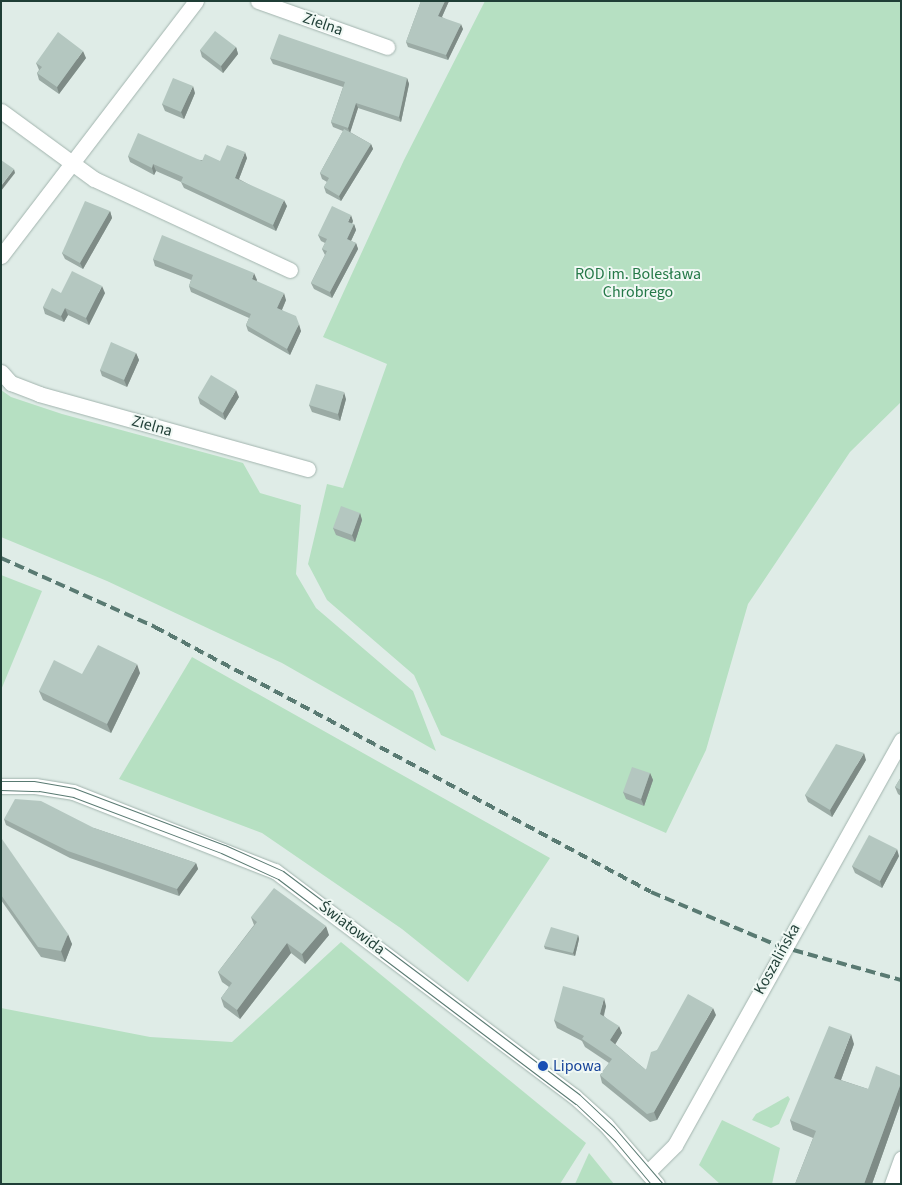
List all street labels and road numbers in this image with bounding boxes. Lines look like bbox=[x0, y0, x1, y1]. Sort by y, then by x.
street label: Zielna bbox=[300, 8, 346, 40]
street label: Zielna bbox=[129, 411, 175, 441]
street label: Światowida bbox=[315, 897, 389, 959]
street label: Koszalińska bbox=[750, 920, 804, 998]

